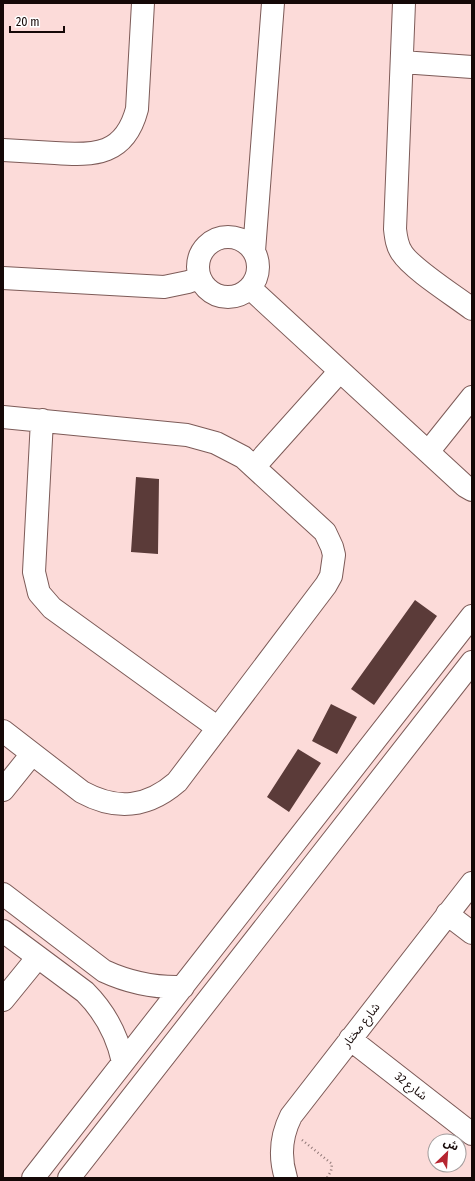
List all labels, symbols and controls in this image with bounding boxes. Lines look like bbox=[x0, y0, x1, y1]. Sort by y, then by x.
scale bar bbox=[10, 8, 64, 34]
text: 20 m bbox=[16, 15, 40, 29]
street label: شارع مختار bbox=[339, 1000, 384, 1052]
street label: شارع 32 bbox=[391, 1069, 430, 1104]
north arrow bbox=[427, 1133, 467, 1173]
text: ش bbox=[441, 1135, 461, 1153]

